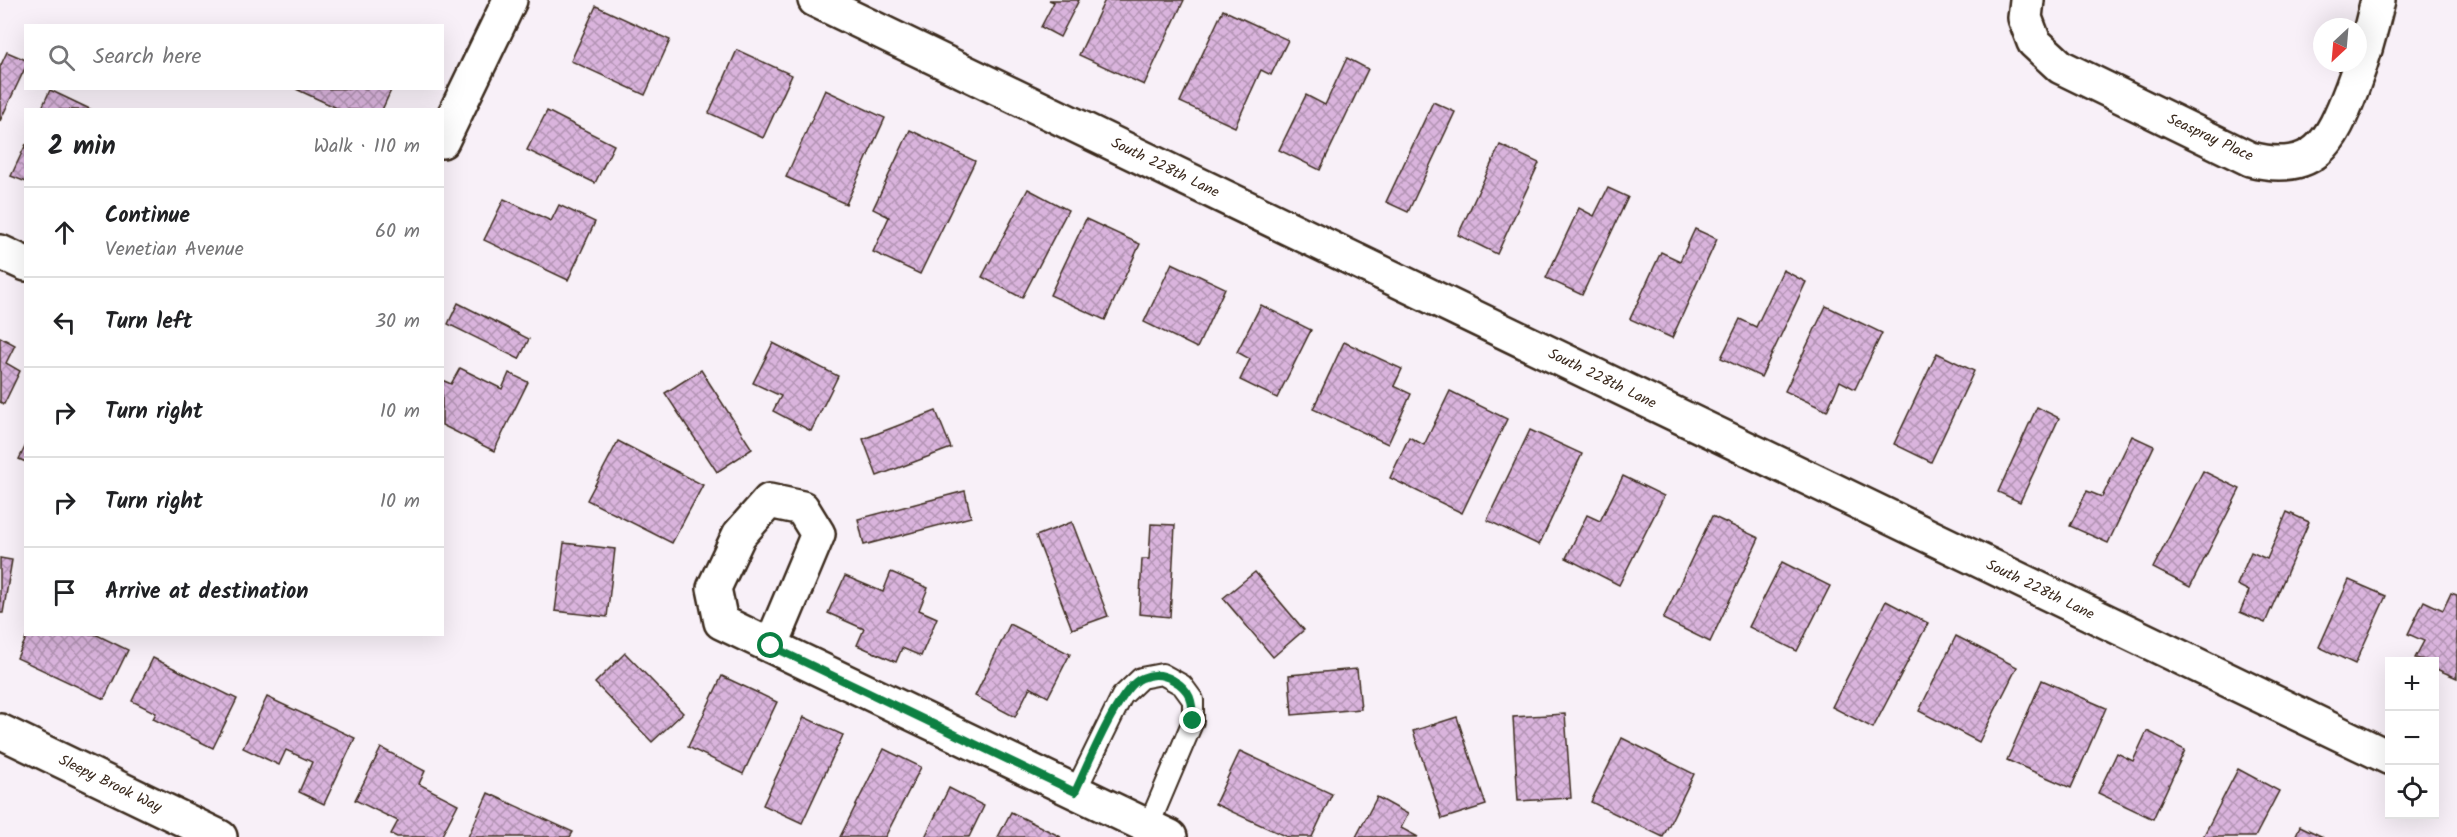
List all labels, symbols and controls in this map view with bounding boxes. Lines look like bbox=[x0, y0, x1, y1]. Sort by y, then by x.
north arrow bbox=[2313, 18, 2367, 72]
search box bbox=[24, 24, 444, 90]
text: Search here bbox=[93, 40, 201, 75]
icon: search bbox=[45, 41, 78, 74]
street label: Seaspray Place bbox=[2163, 108, 2257, 169]
text: 2 min bbox=[48, 126, 116, 168]
text: Walk · 110 m bbox=[313, 131, 420, 163]
street label: South 228th Lane bbox=[1107, 131, 1224, 205]
text: Continue bbox=[105, 199, 190, 234]
icon: ahead bbox=[48, 216, 81, 249]
text: 60 m bbox=[375, 216, 420, 248]
text: Venetian Avenue bbox=[105, 234, 244, 266]
text: Turn left bbox=[105, 305, 192, 340]
icon: left bbox=[48, 306, 81, 339]
text: 30 m bbox=[375, 306, 420, 338]
street label: South 228th Lane bbox=[1544, 342, 1661, 416]
text: Turn right bbox=[105, 395, 203, 430]
icon: right bbox=[48, 396, 81, 429]
text: 10 m bbox=[380, 396, 420, 428]
text: Turn right bbox=[105, 485, 203, 520]
icon: right bbox=[48, 486, 81, 519]
text: 10 m bbox=[380, 486, 420, 518]
street label: South 228th Lane bbox=[1982, 553, 2099, 627]
text: Arrive at destination bbox=[105, 575, 308, 610]
icon: arrive bbox=[48, 576, 81, 609]
route start bbox=[757, 632, 783, 658]
map controls bbox=[2385, 657, 2439, 819]
button: + bbox=[2385, 657, 2439, 711]
route end bbox=[1179, 707, 1205, 733]
button: − bbox=[2385, 711, 2439, 765]
street label: Sleepy Brook Way bbox=[54, 749, 167, 820]
button: locate bbox=[2385, 765, 2439, 819]

